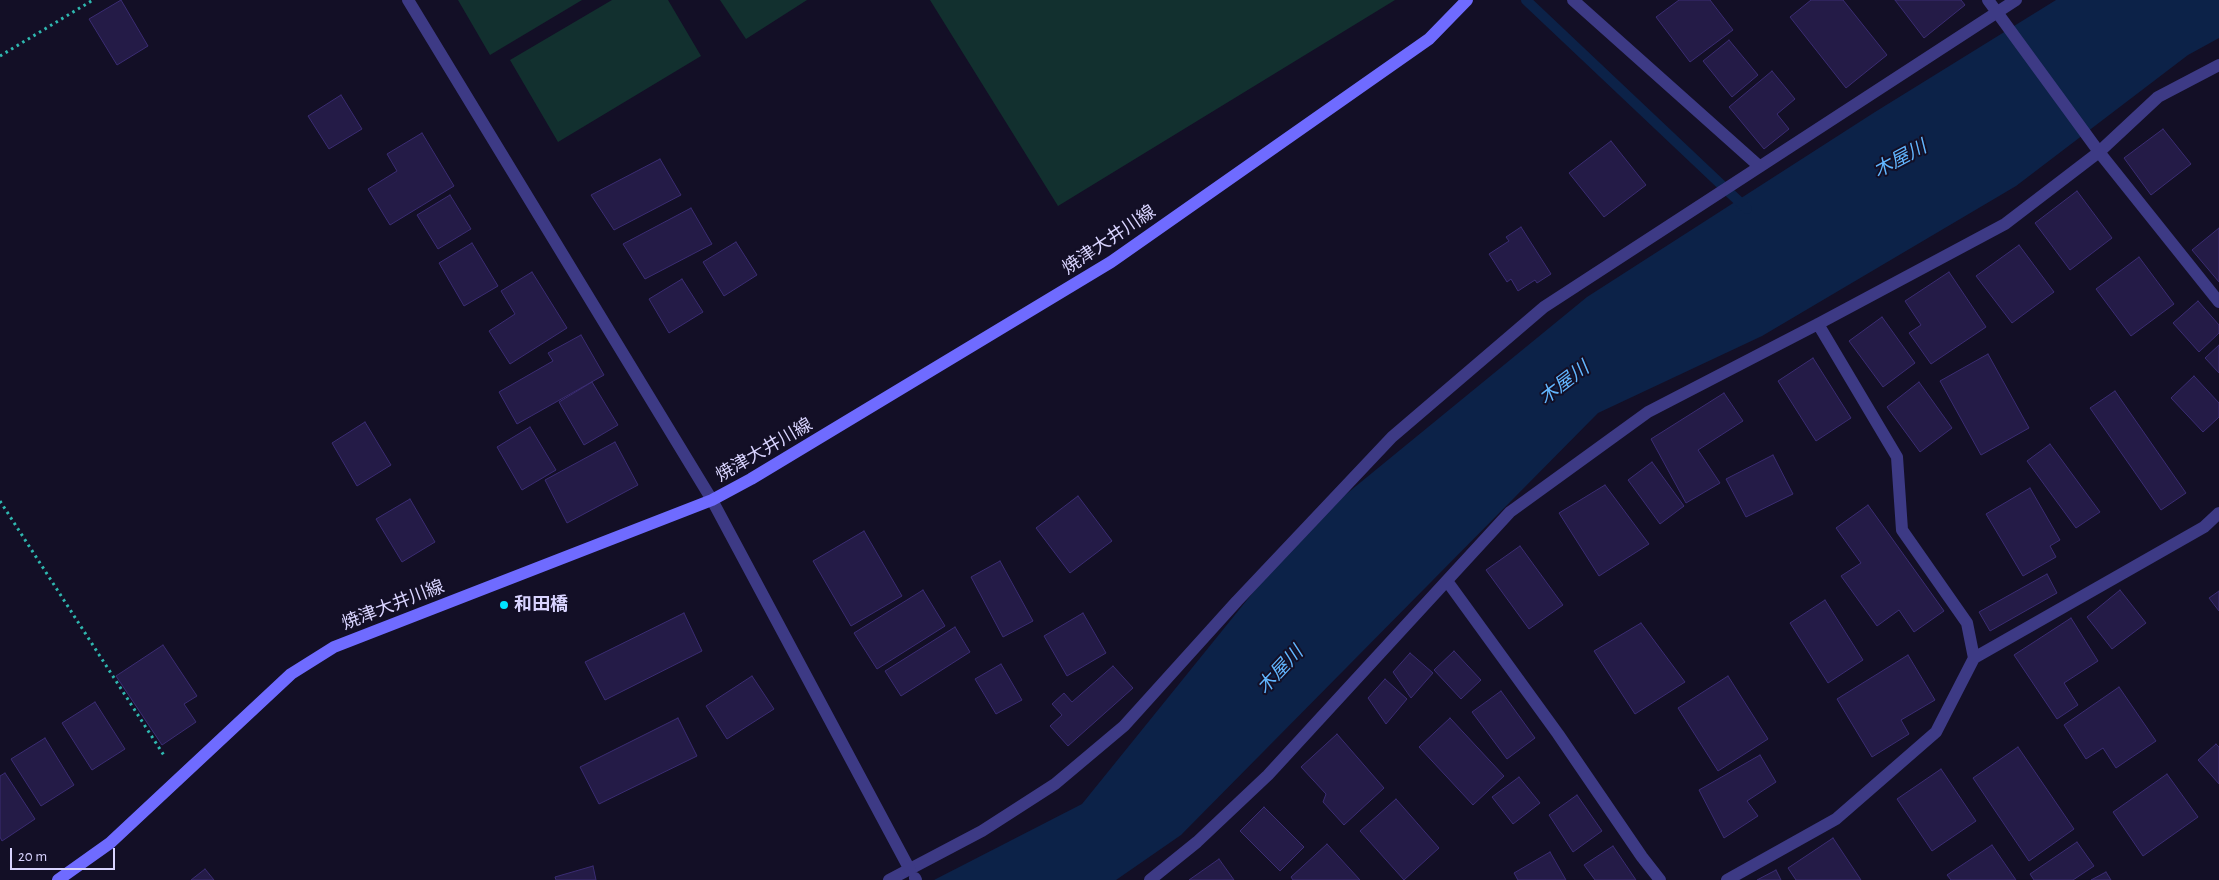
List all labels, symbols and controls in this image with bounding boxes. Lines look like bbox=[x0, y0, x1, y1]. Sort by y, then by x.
water label: 木屋川 bbox=[1869, 136, 1931, 182]
street label: 焼津大井川線 bbox=[1058, 201, 1160, 279]
water label: 木屋川 bbox=[1534, 357, 1594, 409]
street label: 焼津大井川線 bbox=[712, 414, 816, 486]
street label: 焼津大井川線 bbox=[339, 576, 447, 634]
place label: 和田橋 bbox=[514, 594, 568, 616]
marker: 和田橋 bbox=[498, 599, 510, 611]
water label: 木屋川 bbox=[1252, 641, 1308, 699]
scale bar bbox=[12, 838, 118, 870]
text: 20 m bbox=[18, 849, 47, 864]

